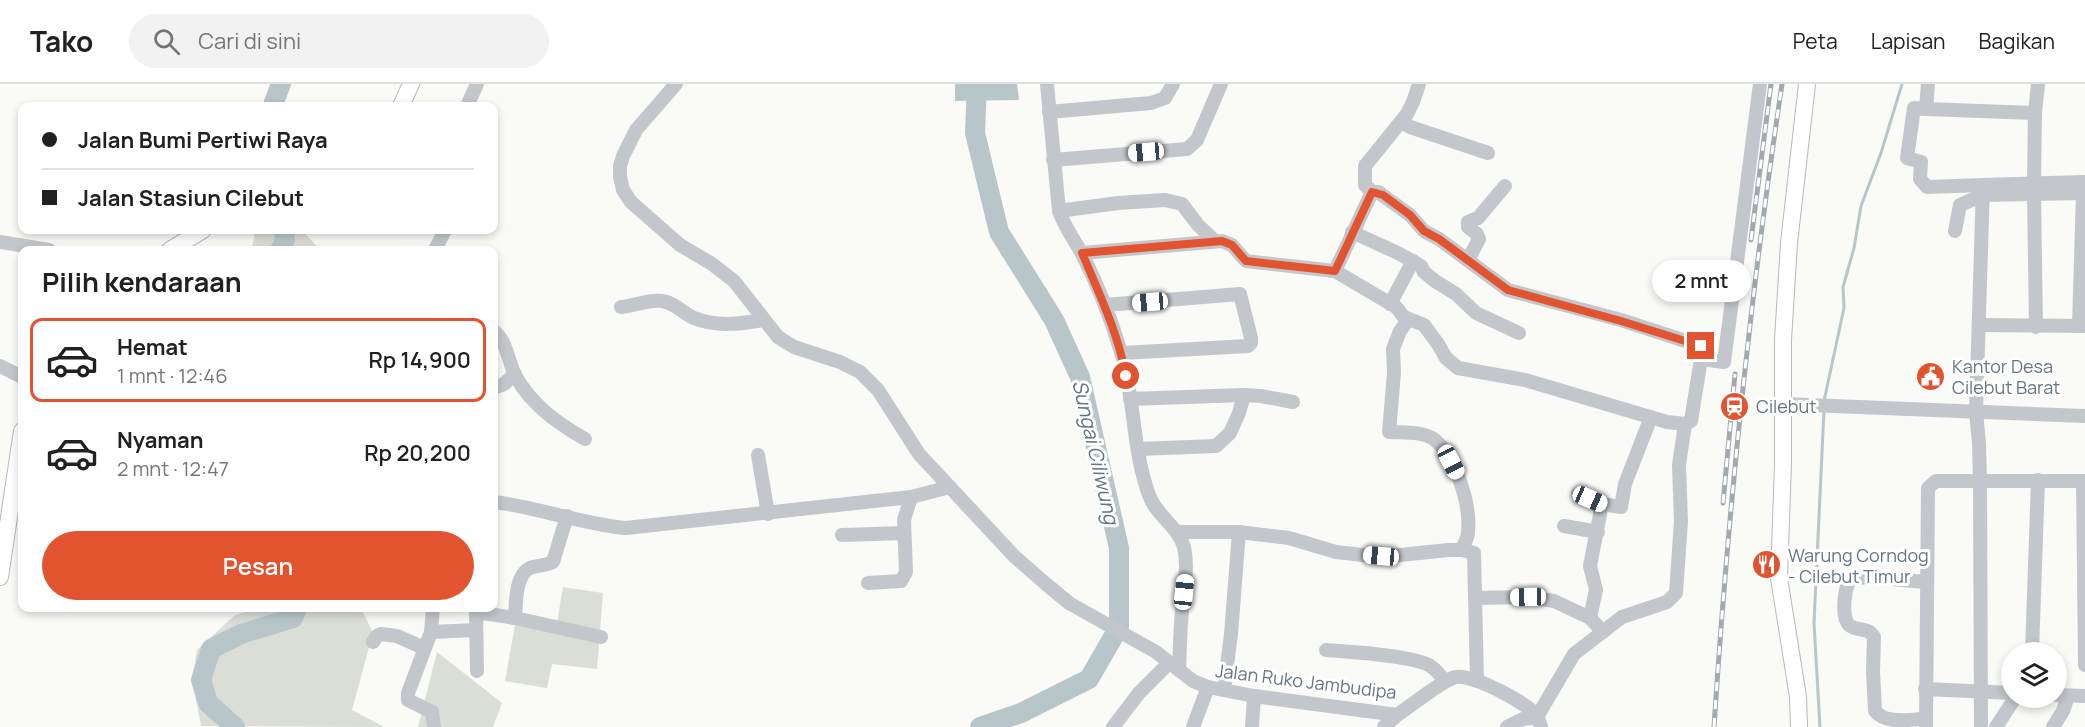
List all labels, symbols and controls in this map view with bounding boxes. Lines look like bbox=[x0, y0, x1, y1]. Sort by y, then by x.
search box bbox=[129, 14, 549, 68]
text: Tako bbox=[30, 22, 93, 60]
icon: search bbox=[150, 25, 183, 58]
text: Cari di sini bbox=[198, 26, 301, 56]
text: Peta bbox=[1793, 27, 1838, 55]
text: Lapisan bbox=[1871, 27, 1946, 55]
text: Bagikan bbox=[1979, 27, 2055, 55]
text: Jalan Bumi Pertiwi Raya bbox=[78, 125, 328, 155]
car bbox=[1127, 141, 1165, 163]
text: Jalan Stasiun Cilebut bbox=[78, 183, 304, 213]
callout: 2 mnt bbox=[1652, 259, 1750, 301]
text: Pilih kendaraan bbox=[42, 263, 242, 300]
text: 2 mnt bbox=[1674, 267, 1729, 294]
car bbox=[1131, 291, 1169, 313]
text: Hemat bbox=[117, 332, 188, 362]
route end bbox=[1687, 332, 1714, 359]
icon: car bbox=[45, 333, 99, 387]
text: Rp 14,900 bbox=[369, 345, 471, 375]
place label: Kantor Desa Cilebut Barat bbox=[1952, 354, 2060, 399]
public building icon: Kantor Desa Cilebut Barat bbox=[1915, 360, 1947, 392]
text: 1 mnt · 12:46 bbox=[117, 362, 228, 389]
route start bbox=[1112, 362, 1139, 389]
water label: Sungai Ciliwung bbox=[1066, 377, 1126, 529]
station icon: Cilebut bbox=[1719, 390, 1751, 422]
place label: Cilebut bbox=[1756, 394, 1816, 418]
text: Nyaman bbox=[117, 425, 204, 455]
icon: car bbox=[45, 426, 99, 480]
text: Rp 20,200 bbox=[364, 438, 471, 468]
car bbox=[1435, 442, 1467, 482]
text: 2 mnt · 12:47 bbox=[117, 455, 229, 482]
car bbox=[1570, 483, 1610, 515]
button: Pesan bbox=[42, 531, 474, 600]
place label: Warung Corndog - Cilebut Timur bbox=[1788, 543, 1929, 588]
car bbox=[1362, 545, 1400, 567]
restaurant icon: Warung Corndog - Cilebut Timur bbox=[1751, 549, 1783, 581]
car bbox=[1173, 573, 1195, 611]
car bbox=[1510, 588, 1546, 606]
map controls bbox=[2001, 642, 2067, 708]
button: layers bbox=[2001, 642, 2067, 708]
street label: Jalan Ruko Jambudipa bbox=[1214, 658, 1398, 704]

